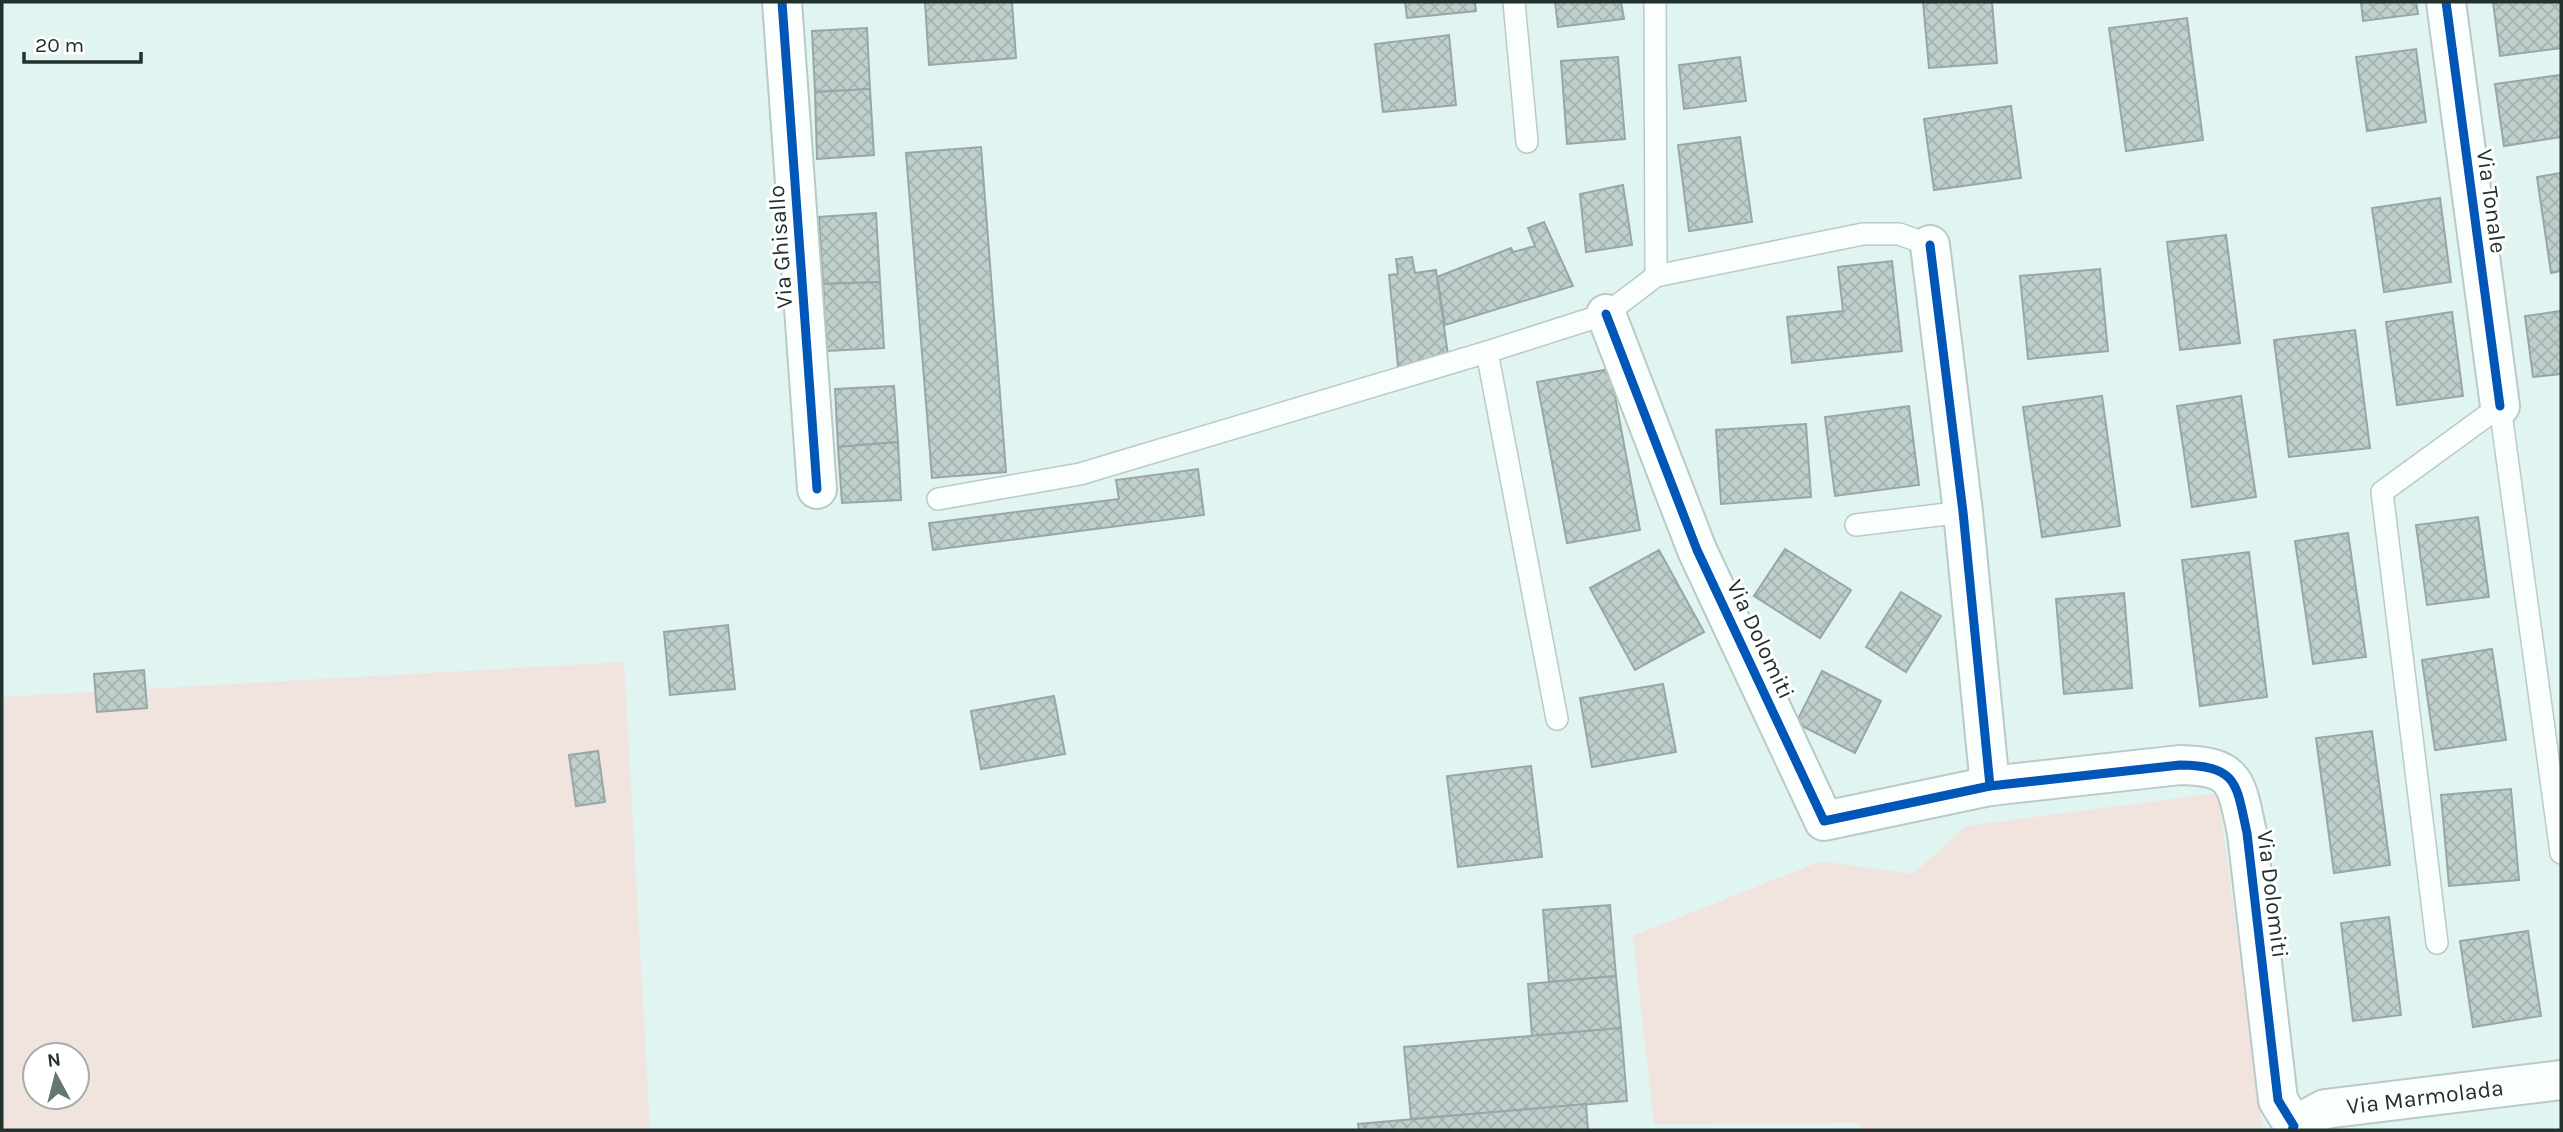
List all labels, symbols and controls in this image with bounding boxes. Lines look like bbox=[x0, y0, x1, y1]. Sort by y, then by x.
scale bar bbox=[24, 21, 142, 65]
text: 20 m bbox=[35, 33, 84, 57]
street label: Via Tonale bbox=[2471, 147, 2512, 255]
street label: Via Ghisallo bbox=[763, 184, 798, 310]
street label: Via Dolomiti bbox=[1721, 575, 1800, 703]
street label: Via Dolomiti bbox=[2251, 829, 2294, 960]
north arrow bbox=[21, 1041, 91, 1111]
text: N bbox=[46, 1048, 62, 1072]
street label: Via Marmolada bbox=[2345, 1074, 2505, 1120]

